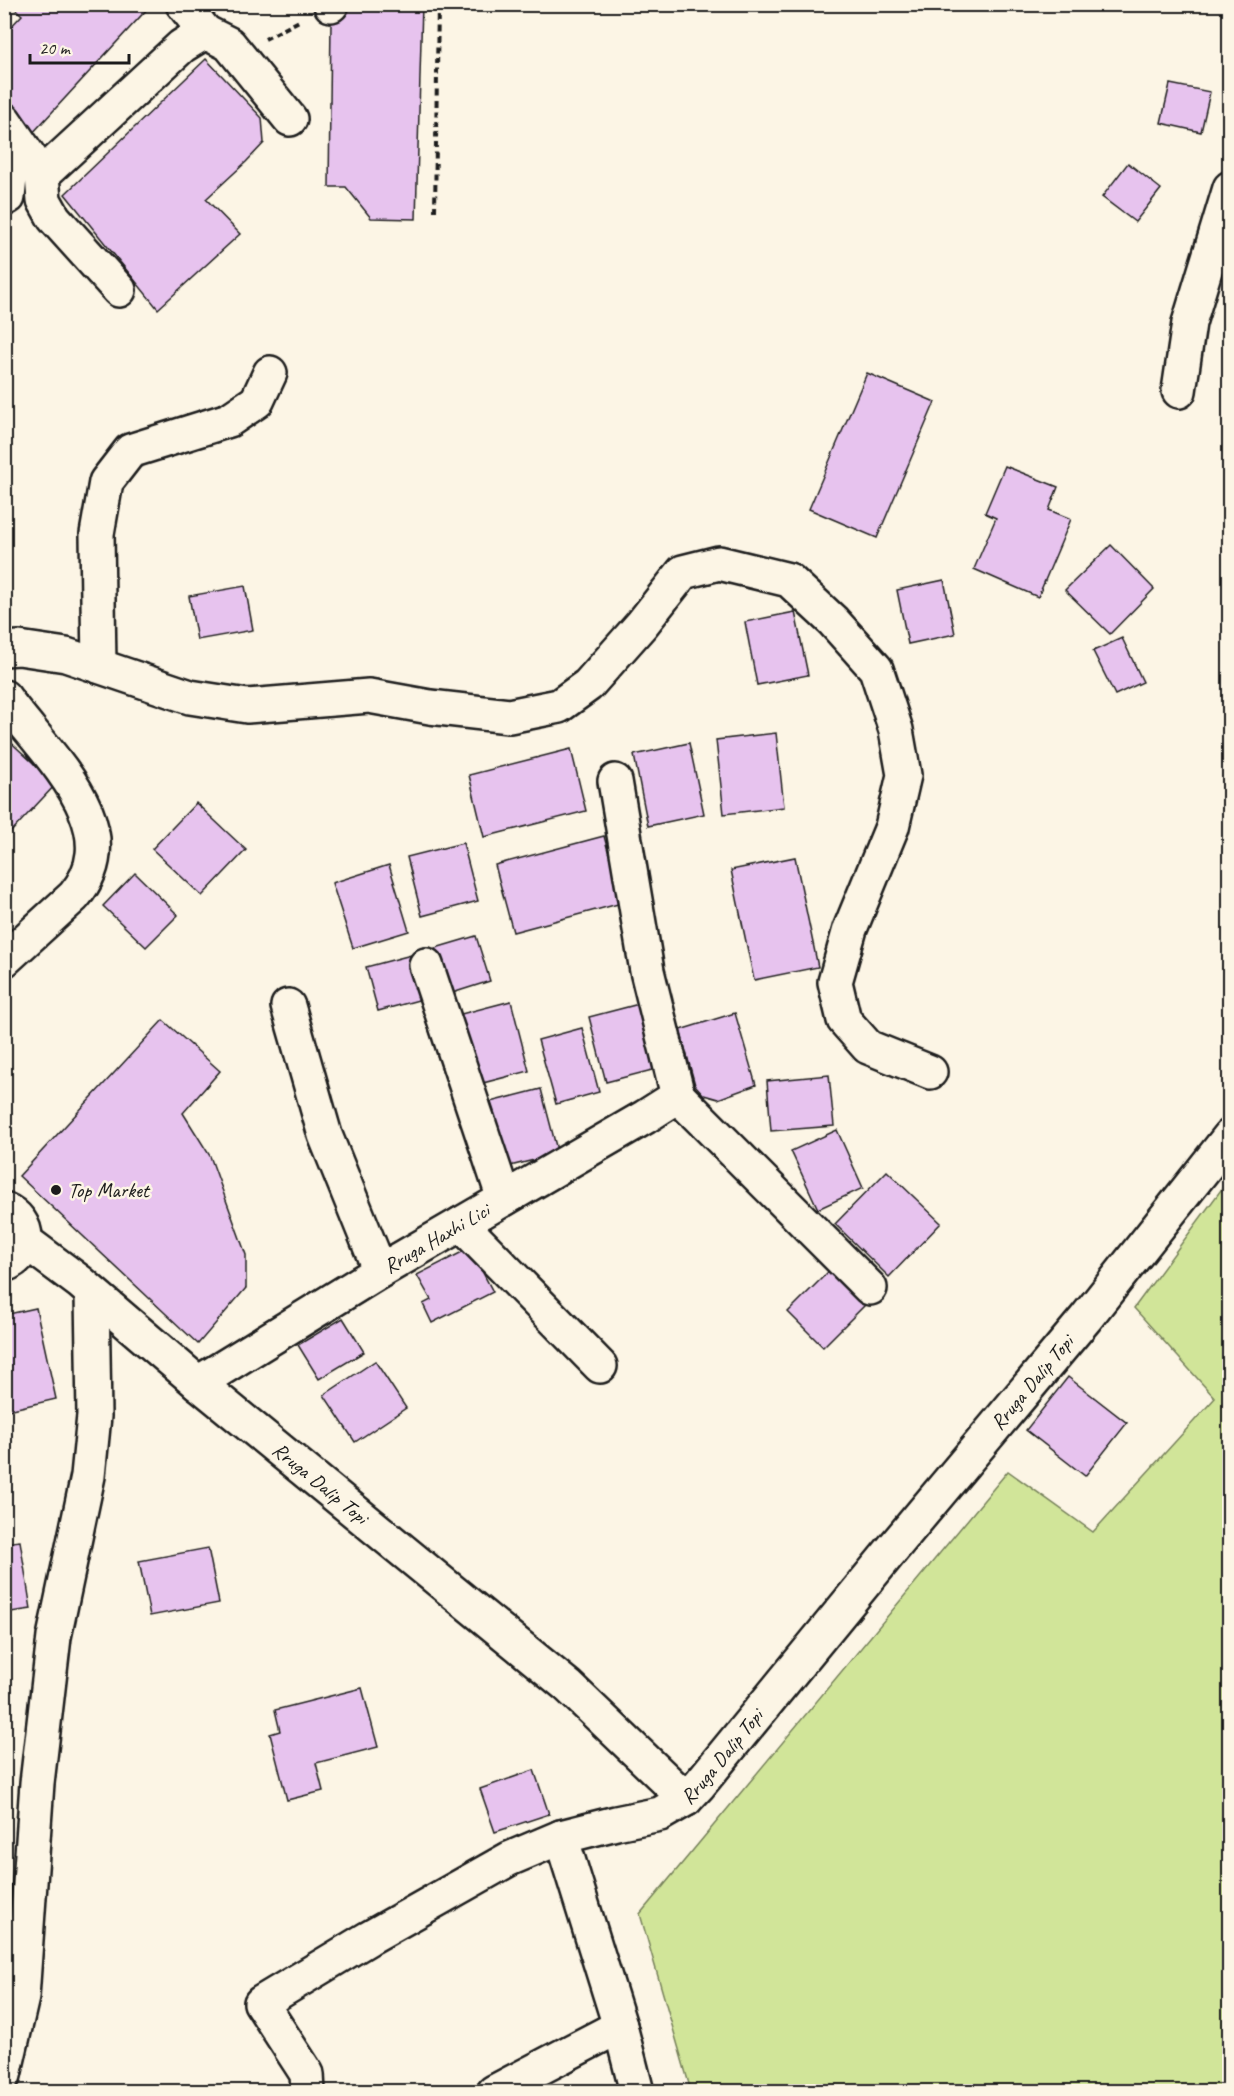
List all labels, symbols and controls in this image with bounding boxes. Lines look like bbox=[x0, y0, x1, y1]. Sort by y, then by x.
scale bar bbox=[30, 27, 129, 65]
text: 20 m bbox=[39, 37, 72, 59]
place label: Top Market bbox=[68, 1177, 151, 1203]
marker: Top Market bbox=[49, 1183, 63, 1197]
street label: Rruga Haxhi Lici bbox=[379, 1196, 497, 1279]
street label: Rruga Dalip Topi bbox=[985, 1327, 1081, 1435]
street label: Rruga Dalip Topi bbox=[267, 1436, 376, 1532]
street label: Rruga Dalip Topi bbox=[675, 1702, 771, 1810]

